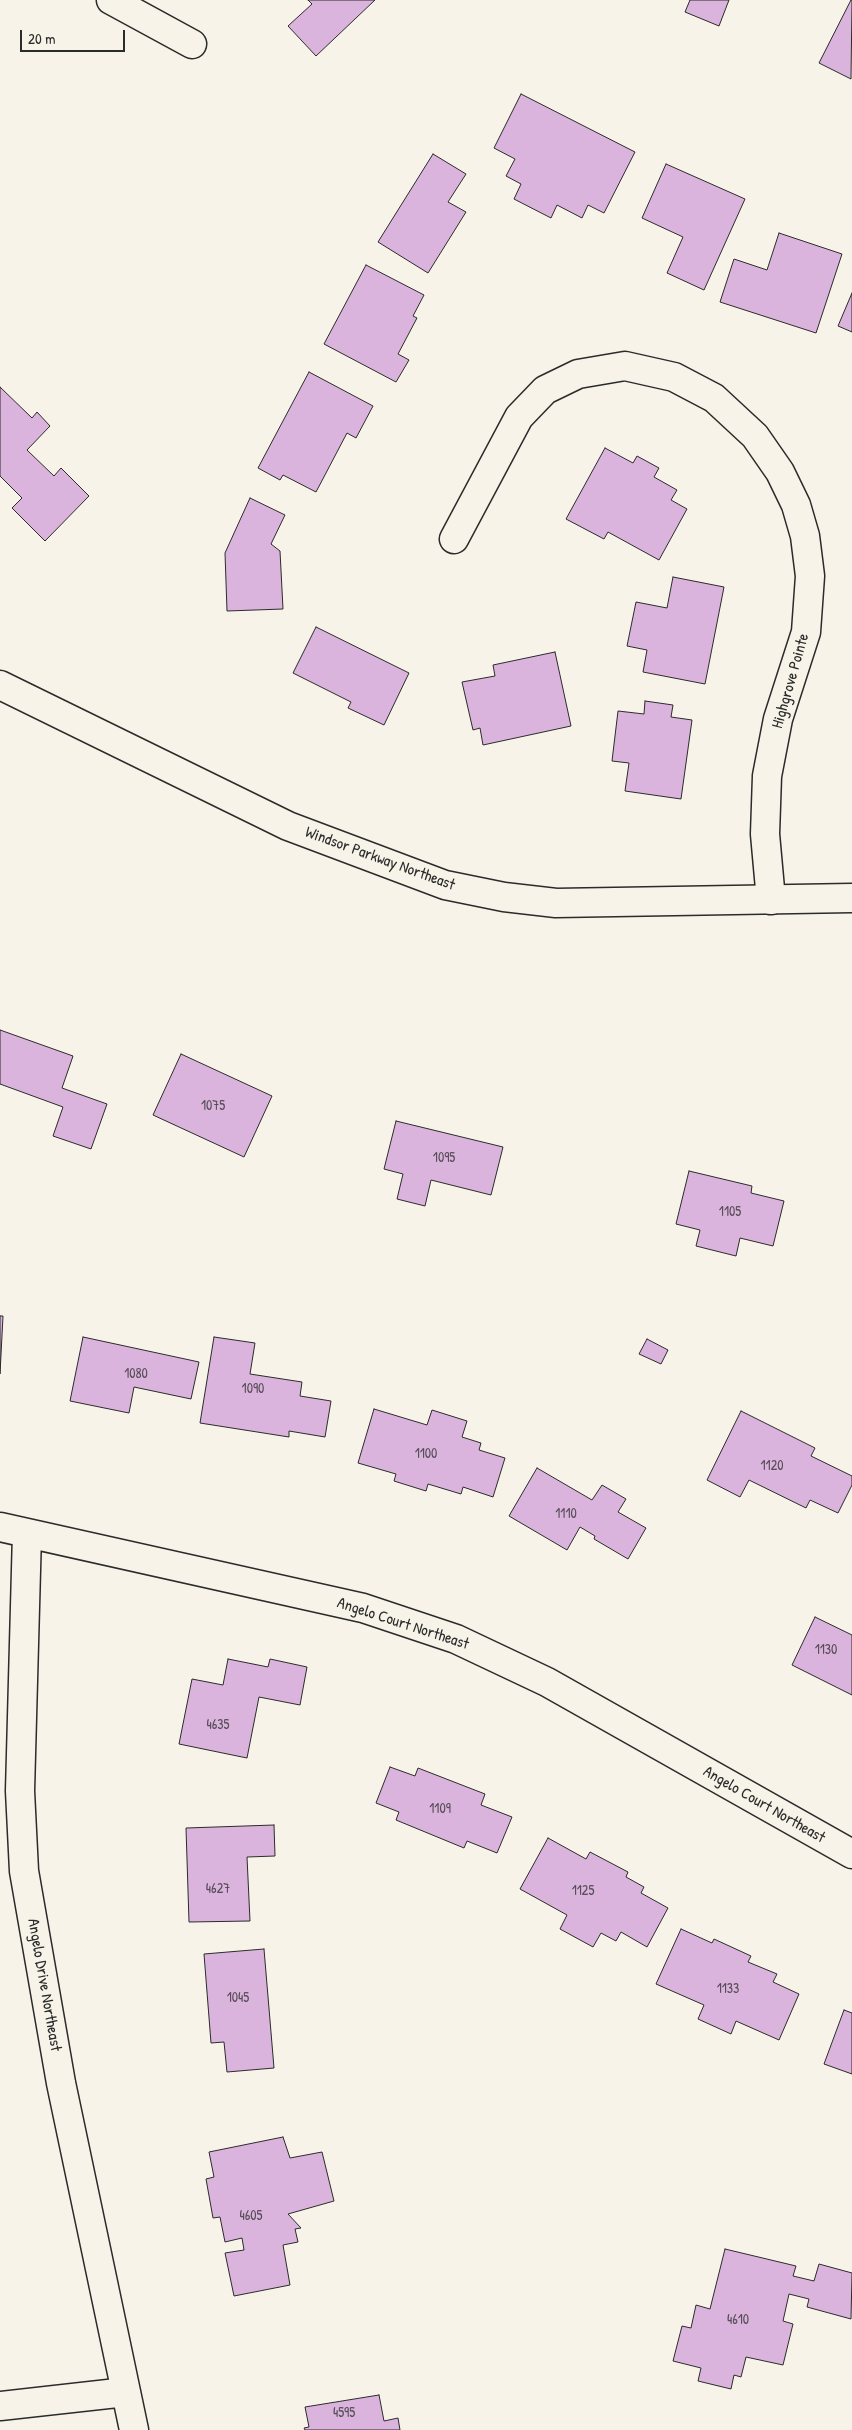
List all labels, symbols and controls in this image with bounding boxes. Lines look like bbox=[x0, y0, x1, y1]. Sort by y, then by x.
scale bar bbox=[22, 20, 128, 52]
text: 20 m bbox=[28, 28, 55, 49]
street label: Highgrove Pointe bbox=[768, 631, 814, 731]
street label: Windsor Parkway Northeast bbox=[303, 823, 457, 895]
house number: 1075 bbox=[201, 1098, 225, 1114]
house number: 1095 bbox=[433, 1150, 455, 1166]
house number: 1105 bbox=[719, 1204, 741, 1220]
house number: 1080 bbox=[124, 1366, 148, 1382]
house number: 1090 bbox=[242, 1381, 264, 1397]
house number: 1100 bbox=[415, 1446, 437, 1462]
house number: 1120 bbox=[761, 1458, 783, 1474]
house number: 1110 bbox=[555, 1506, 577, 1522]
street label: Angelo Court Northeast bbox=[335, 1594, 471, 1654]
house number: 1130 bbox=[815, 1642, 837, 1658]
house number: 4635 bbox=[206, 1717, 230, 1733]
street label: Angelo Court Northeast bbox=[700, 1762, 828, 1848]
house number: 1109 bbox=[429, 1801, 451, 1817]
house number: 4627 bbox=[206, 1881, 230, 1897]
house number: 1125 bbox=[572, 1883, 594, 1899]
street label: Angelo Drive Northeast bbox=[23, 1917, 65, 2053]
house number: 1133 bbox=[717, 1981, 739, 1997]
house number: 1045 bbox=[227, 1990, 249, 2006]
house number: 4605 bbox=[239, 2208, 263, 2224]
house number: 4610 bbox=[727, 2312, 749, 2328]
house number: 4595 bbox=[333, 2405, 355, 2421]

